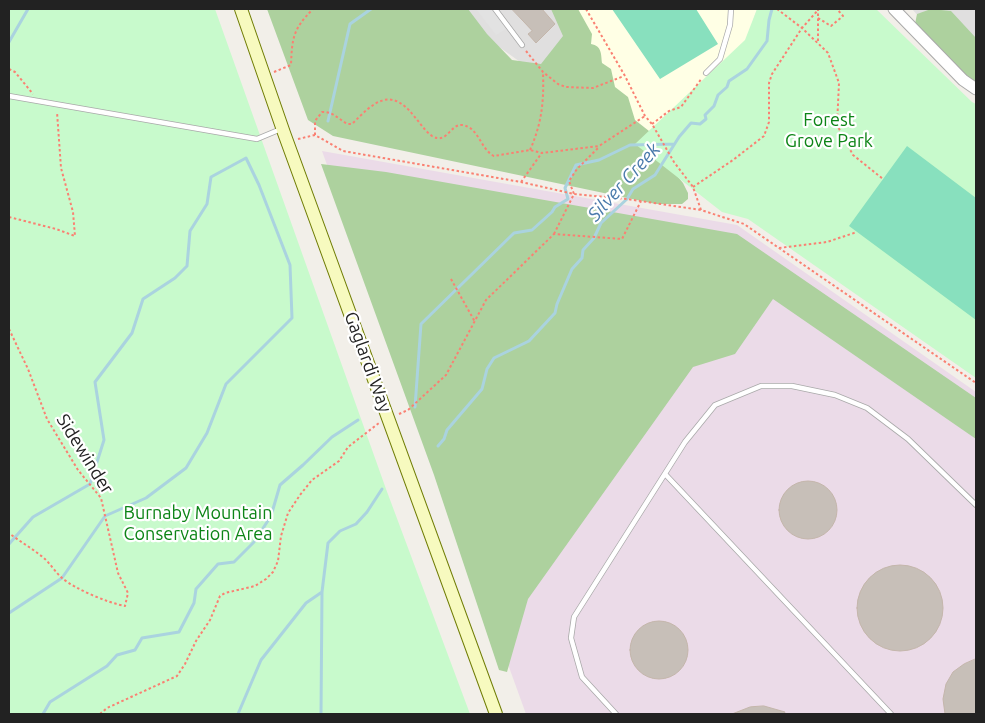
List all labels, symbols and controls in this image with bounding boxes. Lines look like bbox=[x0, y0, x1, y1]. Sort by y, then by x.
park label: Forest Grove Park bbox=[785, 109, 873, 152]
water label: Silver Creek bbox=[583, 138, 665, 226]
street label: Gaglardi Way bbox=[340, 309, 396, 415]
street label: Sidewinder bbox=[52, 410, 118, 498]
park label: Burnaby Mountain Conservation Area bbox=[123, 502, 273, 544]

